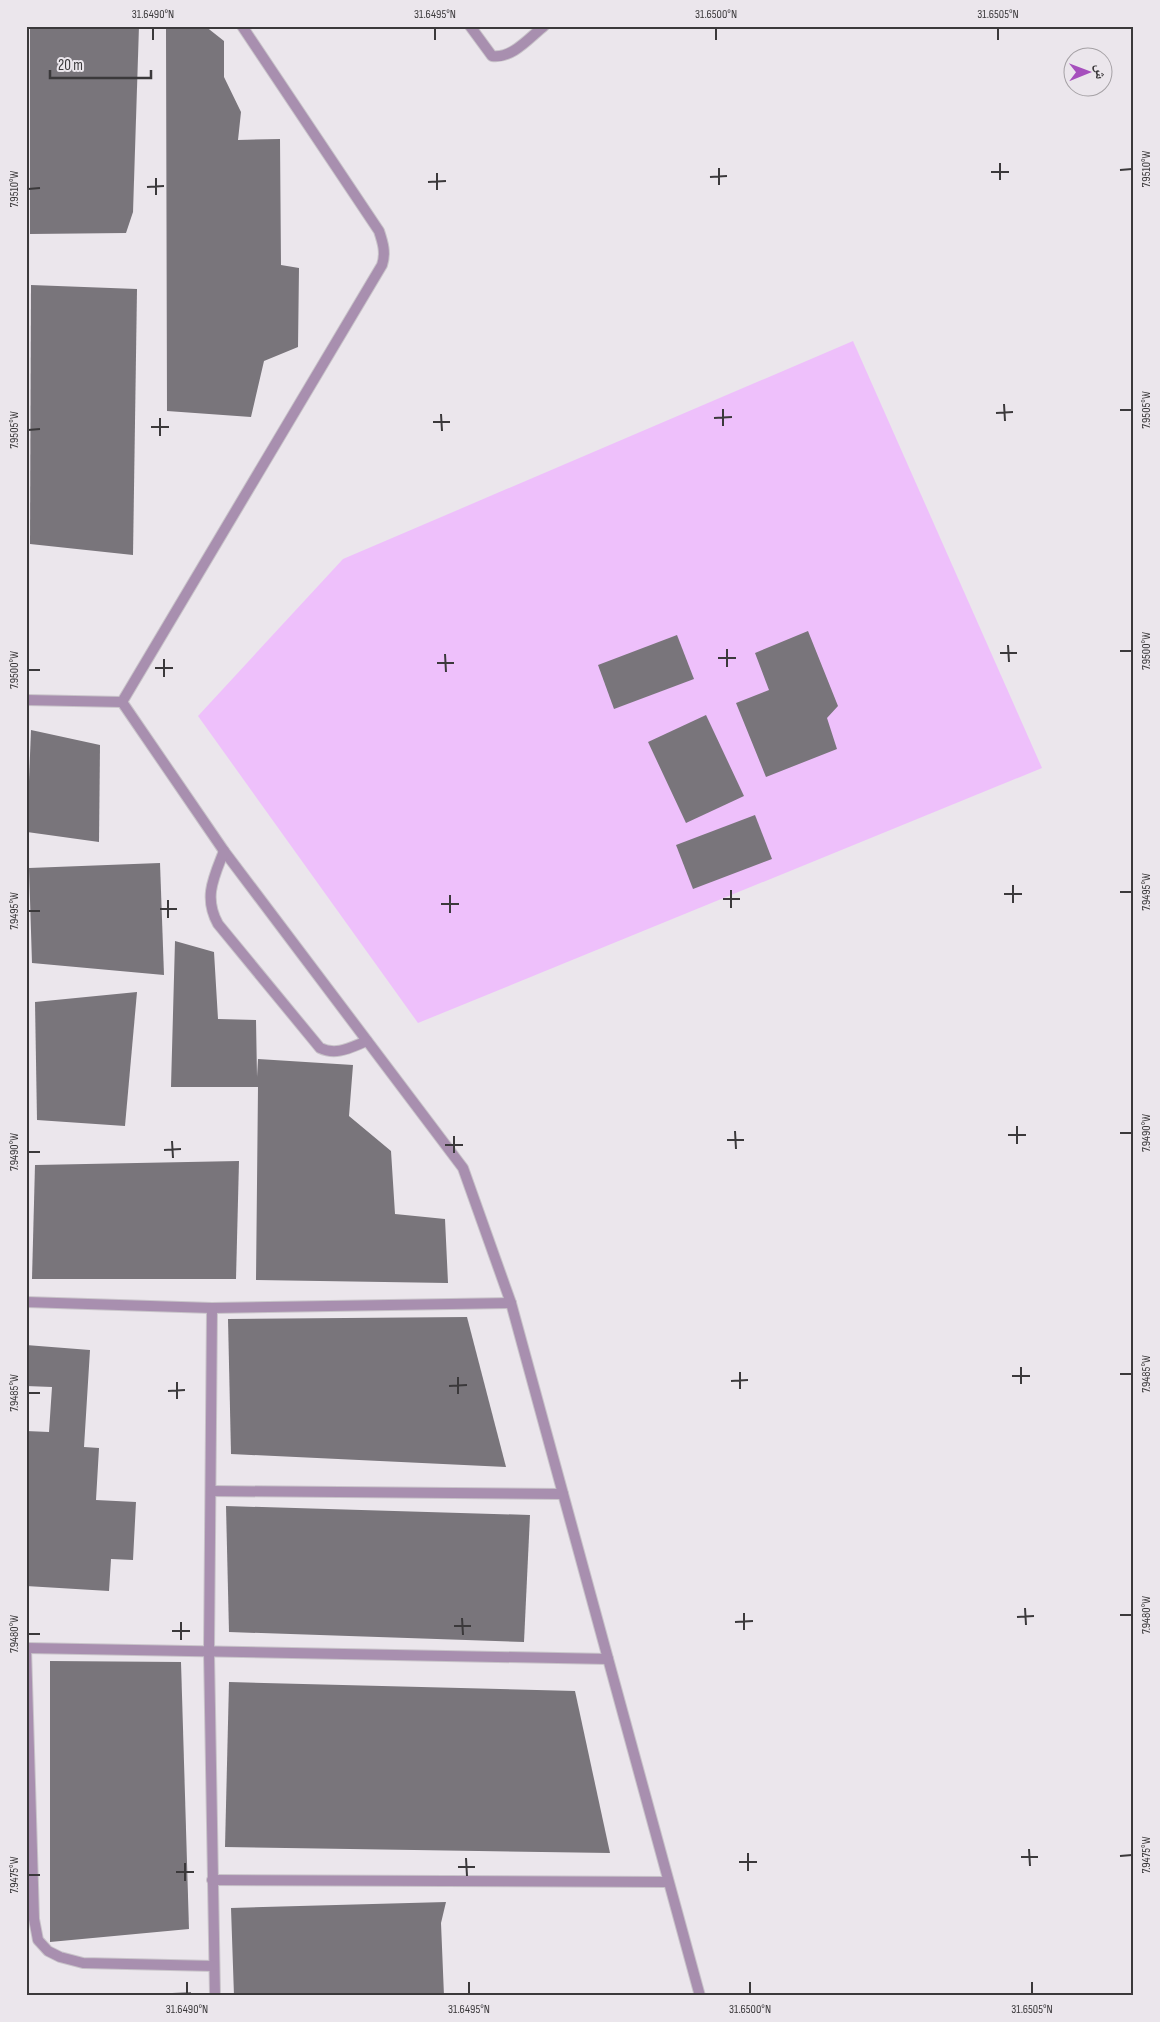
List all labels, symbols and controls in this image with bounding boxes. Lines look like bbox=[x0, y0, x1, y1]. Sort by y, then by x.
text: 31.6490°N bbox=[132, 7, 174, 22]
text: 31.6495°N bbox=[414, 7, 456, 22]
text: 31.6500°N bbox=[695, 7, 737, 22]
text: 31.6505°N bbox=[977, 7, 1019, 22]
scale bar bbox=[50, 48, 151, 80]
north arrow bbox=[1062, 48, 1112, 98]
text: 20 m bbox=[58, 56, 83, 75]
text: ش bbox=[1092, 64, 1109, 79]
text: 7.9510°W bbox=[1139, 150, 1154, 187]
text: 7.9510°W bbox=[7, 170, 22, 207]
text: 7.9505°W bbox=[1139, 391, 1154, 429]
text: 7.9505°W bbox=[7, 411, 22, 449]
text: 7.9500°W bbox=[1139, 632, 1154, 670]
text: 7.9500°W bbox=[7, 651, 22, 689]
text: 7.9495°W bbox=[1139, 873, 1154, 911]
text: 7.9495°W bbox=[7, 892, 22, 930]
text: 7.9490°W bbox=[1139, 1114, 1154, 1152]
text: 7.9490°W bbox=[7, 1133, 22, 1171]
text: 7.9485°W bbox=[1139, 1355, 1154, 1393]
text: 7.9485°W bbox=[7, 1374, 22, 1412]
text: 7.9480°W bbox=[1139, 1596, 1154, 1634]
text: 7.9480°W bbox=[7, 1615, 22, 1653]
text: 7.9475°W bbox=[1139, 1836, 1154, 1873]
text: 7.9475°W bbox=[7, 1856, 22, 1893]
text: 31.6490°N bbox=[166, 2002, 208, 2017]
text: 31.6495°N bbox=[448, 2002, 490, 2017]
text: 31.6500°N bbox=[729, 2002, 771, 2017]
text: 31.6505°N bbox=[1011, 2002, 1053, 2017]

